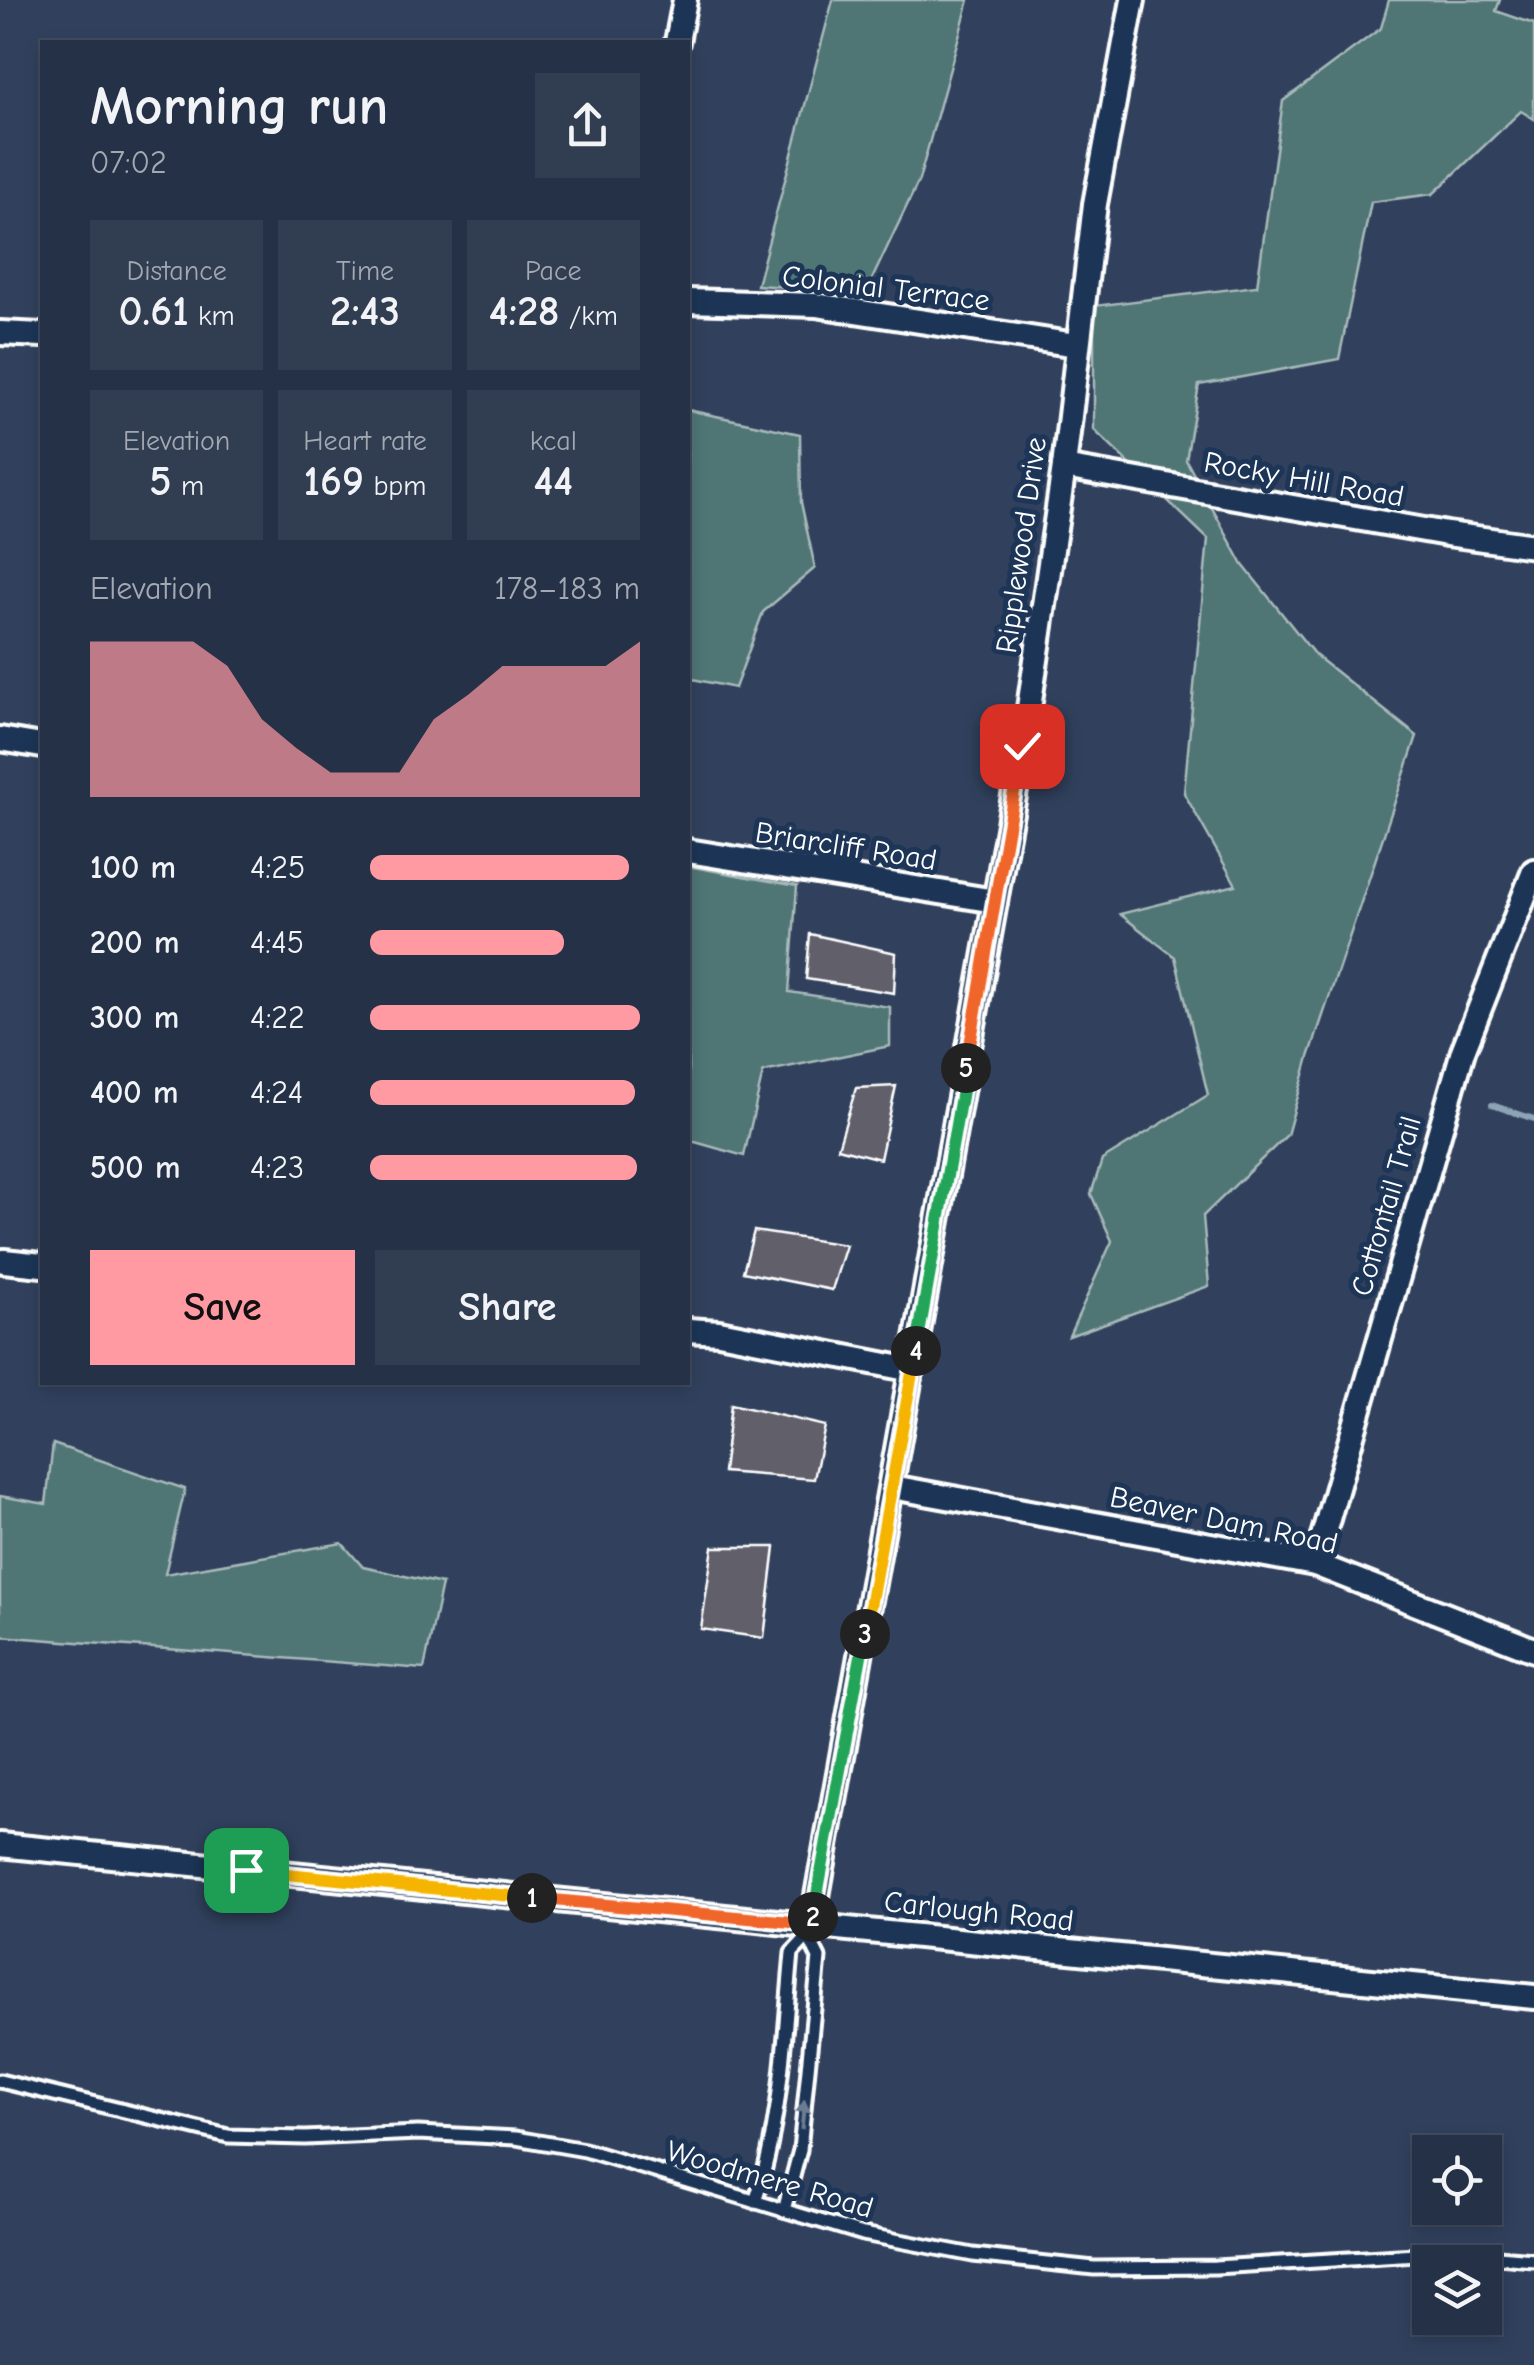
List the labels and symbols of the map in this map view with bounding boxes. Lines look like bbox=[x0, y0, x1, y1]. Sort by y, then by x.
street label: Colonial Terrace bbox=[780, 258, 992, 319]
street label: Ripplewood Drive bbox=[989, 435, 1054, 655]
street label: Rocky Hill Road bbox=[1201, 445, 1407, 514]
pin bbox=[980, 704, 1065, 789]
street label: Briarcliff Road bbox=[753, 815, 939, 878]
pin: 5 bbox=[941, 1043, 991, 1093]
street label: Cottontail Trail bbox=[1344, 1112, 1429, 1300]
pin: 4 bbox=[891, 1326, 941, 1376]
street label: Beaver Dam Road bbox=[1107, 1479, 1341, 1562]
pin: 3 bbox=[840, 1609, 890, 1659]
pin bbox=[204, 1828, 289, 1913]
pin: 1 bbox=[507, 1873, 557, 1923]
street label: Carlough Road bbox=[882, 1884, 1075, 1939]
pin: 2 bbox=[788, 1892, 838, 1942]
one-way arrow bbox=[796, 2099, 812, 2130]
street label: Woodmere Road bbox=[662, 2133, 877, 2226]

